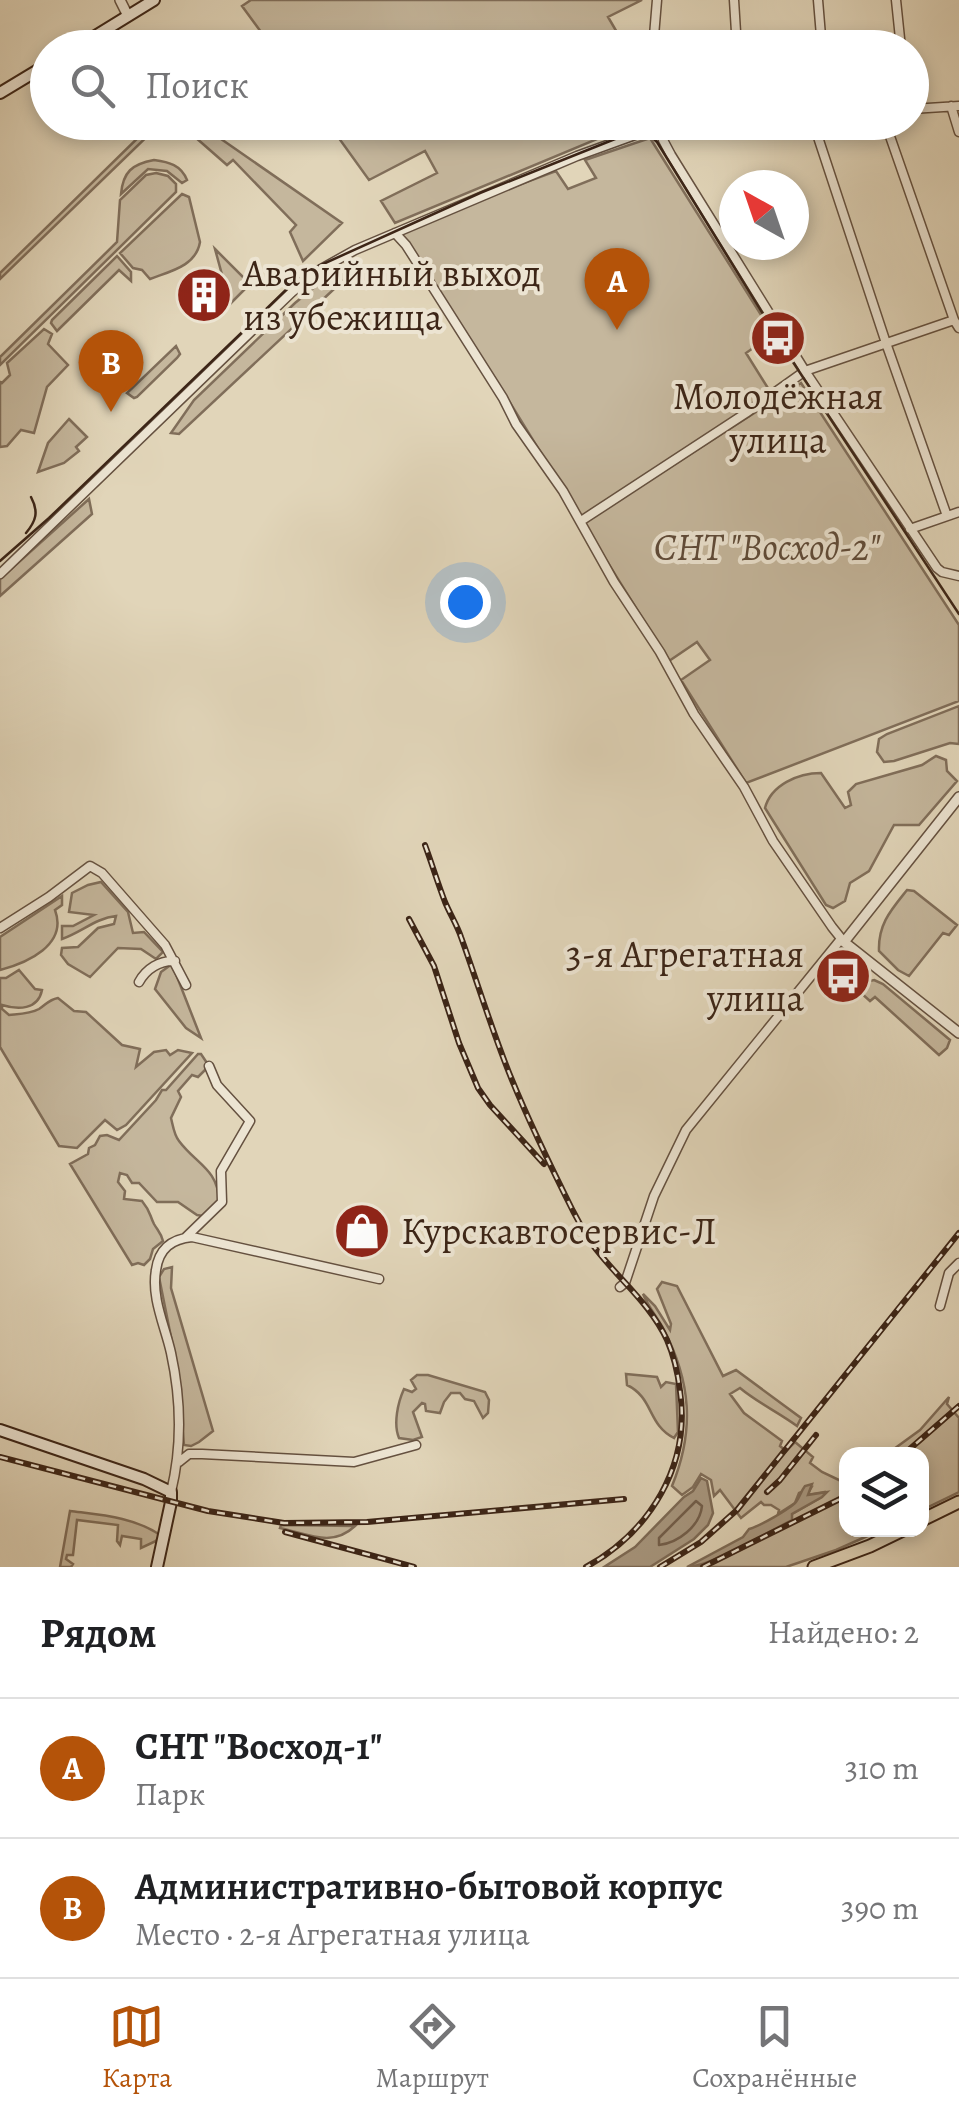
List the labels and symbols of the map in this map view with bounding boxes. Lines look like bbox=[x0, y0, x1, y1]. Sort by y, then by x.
north arrow bbox=[719, 170, 809, 260]
place label: Аварийный выход из убежища bbox=[242, 247, 541, 343]
pin: A bbox=[584, 248, 650, 330]
building icon: Аварийный выход из убежища bbox=[174, 265, 234, 325]
bus stop icon: Молодёжная улица bbox=[748, 308, 808, 368]
pin: B bbox=[78, 330, 144, 412]
place label: Молодёжная улица bbox=[673, 370, 883, 466]
park label: СНТ "Восход-2" bbox=[654, 521, 881, 573]
your location bbox=[440, 577, 491, 628]
place label: 3-я Агрегатная улица bbox=[566, 928, 804, 1024]
bus stop icon: 3-я Агрегатная улица bbox=[813, 946, 873, 1006]
shop icon: Курскавтосервис-Л bbox=[332, 1201, 392, 1261]
place label: Курскавтосервис-Л bbox=[401, 1205, 717, 1257]

